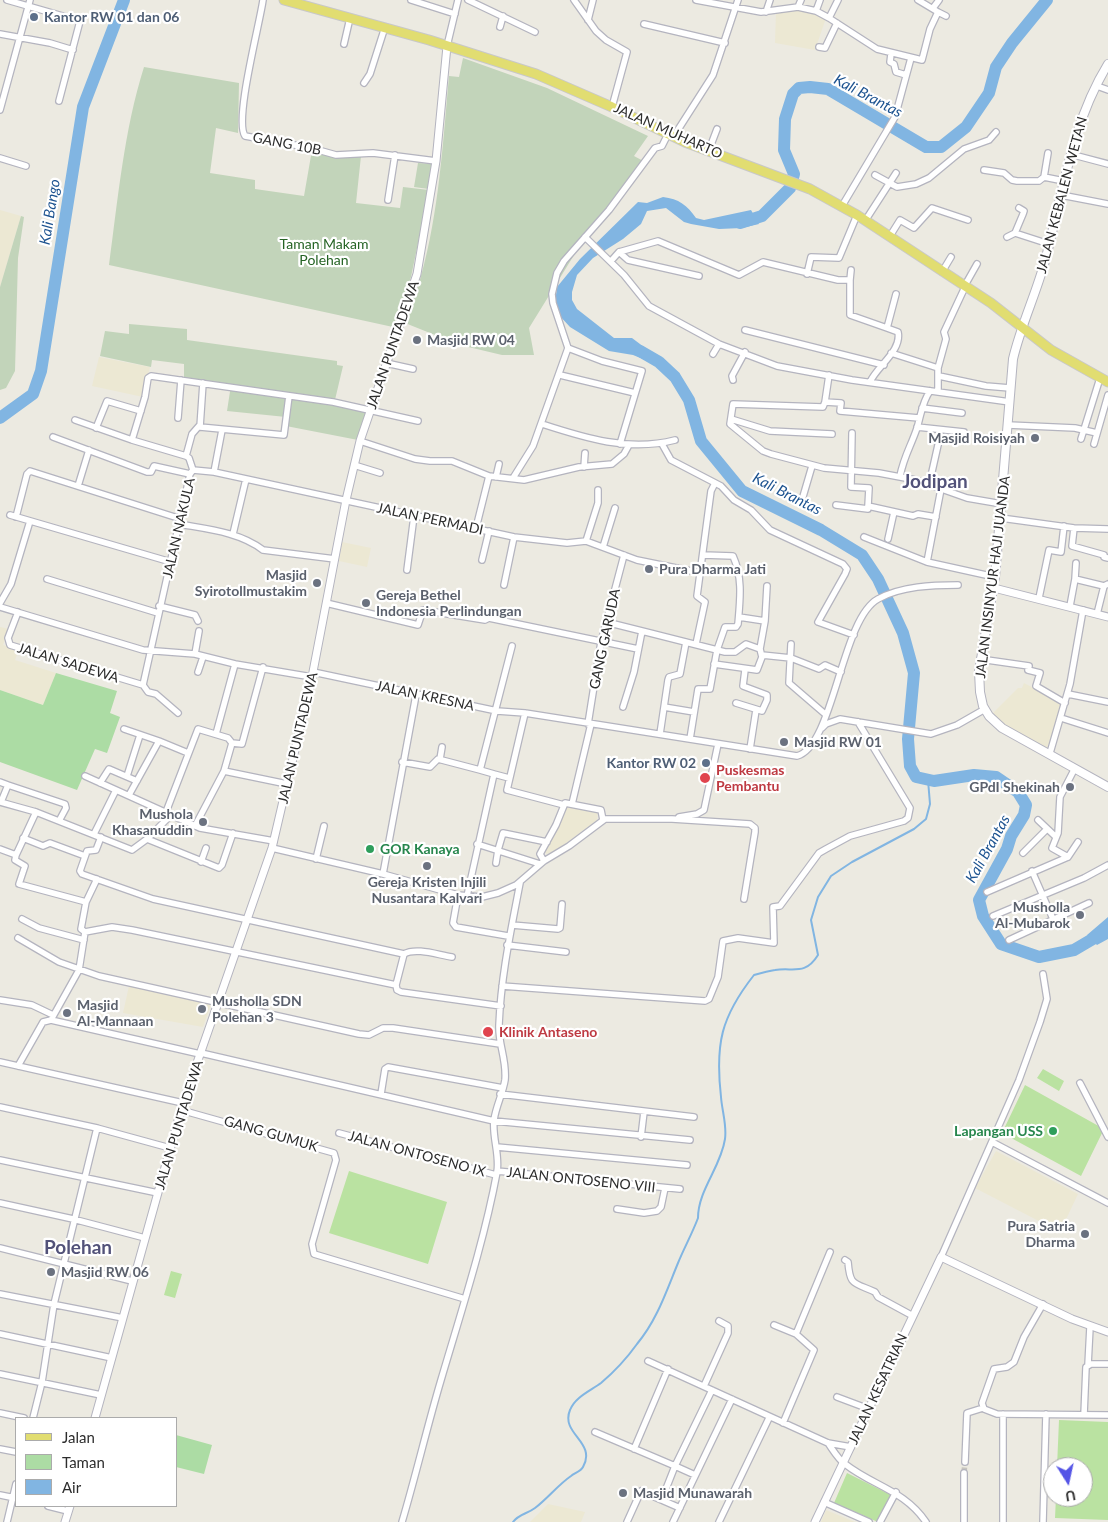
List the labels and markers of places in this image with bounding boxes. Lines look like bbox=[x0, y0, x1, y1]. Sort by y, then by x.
place label: Kantor RW 01 dan 06 bbox=[44, 9, 179, 25]
marker: Kantor RW 01 dan 06 bbox=[28, 11, 40, 23]
place label: Masjid RW 04 bbox=[427, 332, 515, 348]
marker: Masjid RW 04 bbox=[411, 334, 423, 346]
place label: Masjid Roisiyah bbox=[928, 430, 1025, 446]
marker: Masjid Roisiyah bbox=[1029, 432, 1041, 444]
place label: Pura Dharma Jati bbox=[659, 561, 766, 577]
marker: Pura Dharma Jati bbox=[643, 563, 655, 575]
place label: Masjid Syirotollmustakim bbox=[195, 567, 307, 600]
marker: Masjid Syirotollmustakim bbox=[311, 577, 323, 589]
place label: Gereja Bethel Indonesia Perlindungan bbox=[376, 587, 522, 620]
marker: Gereja Bethel Indonesia Perlindungan bbox=[360, 597, 372, 609]
place label: Masjid RW 01 bbox=[794, 734, 882, 750]
marker: Masjid RW 01 bbox=[778, 736, 790, 748]
place label: Kantor RW 02 bbox=[607, 755, 696, 771]
marker: Kantor RW 02 bbox=[700, 757, 712, 769]
place label: Puskesmas Pembantu bbox=[716, 762, 784, 794]
marker: Puskesmas Pembantu bbox=[698, 771, 712, 785]
place label: GPdI Shekinah bbox=[969, 779, 1060, 795]
marker: GPdI Shekinah bbox=[1064, 781, 1076, 793]
place label: Mushola Khasanuddin bbox=[112, 806, 193, 839]
marker: Mushola Khasanuddin bbox=[197, 816, 209, 828]
place label: GOR Kanaya bbox=[380, 841, 460, 857]
marker: GOR Kanaya bbox=[364, 843, 376, 855]
marker: Gereja Kristen Injili Nusantara Kalvari bbox=[421, 860, 433, 872]
place label: Gereja Kristen Injili Nusantara Kalvari bbox=[368, 874, 486, 906]
place label: Musholla Al-Mubarok bbox=[995, 899, 1070, 932]
marker: Musholla Al-Mubarok bbox=[1074, 909, 1086, 921]
place label: Musholla SDN Polehan 3 bbox=[212, 993, 302, 1026]
place label: Masjid Al-Mannaan bbox=[77, 997, 153, 1030]
marker: Musholla SDN Polehan 3 bbox=[196, 1003, 208, 1015]
marker: Masjid Al-Mannaan bbox=[61, 1007, 73, 1019]
place label: Klinik Antaseno bbox=[499, 1024, 597, 1040]
marker: Klinik Antaseno bbox=[481, 1025, 495, 1039]
place label: Lapangan USS bbox=[954, 1123, 1043, 1139]
marker: Lapangan USS bbox=[1047, 1125, 1059, 1137]
place label: Pura Satria Dharma bbox=[1007, 1218, 1075, 1250]
marker: Pura Satria Dharma bbox=[1079, 1228, 1091, 1240]
place label: Masjid RW 06 bbox=[61, 1264, 149, 1280]
marker: Masjid RW 06 bbox=[45, 1266, 57, 1278]
place label: Masjid Munawarah bbox=[633, 1485, 752, 1501]
marker: Masjid Munawarah bbox=[617, 1487, 629, 1499]

